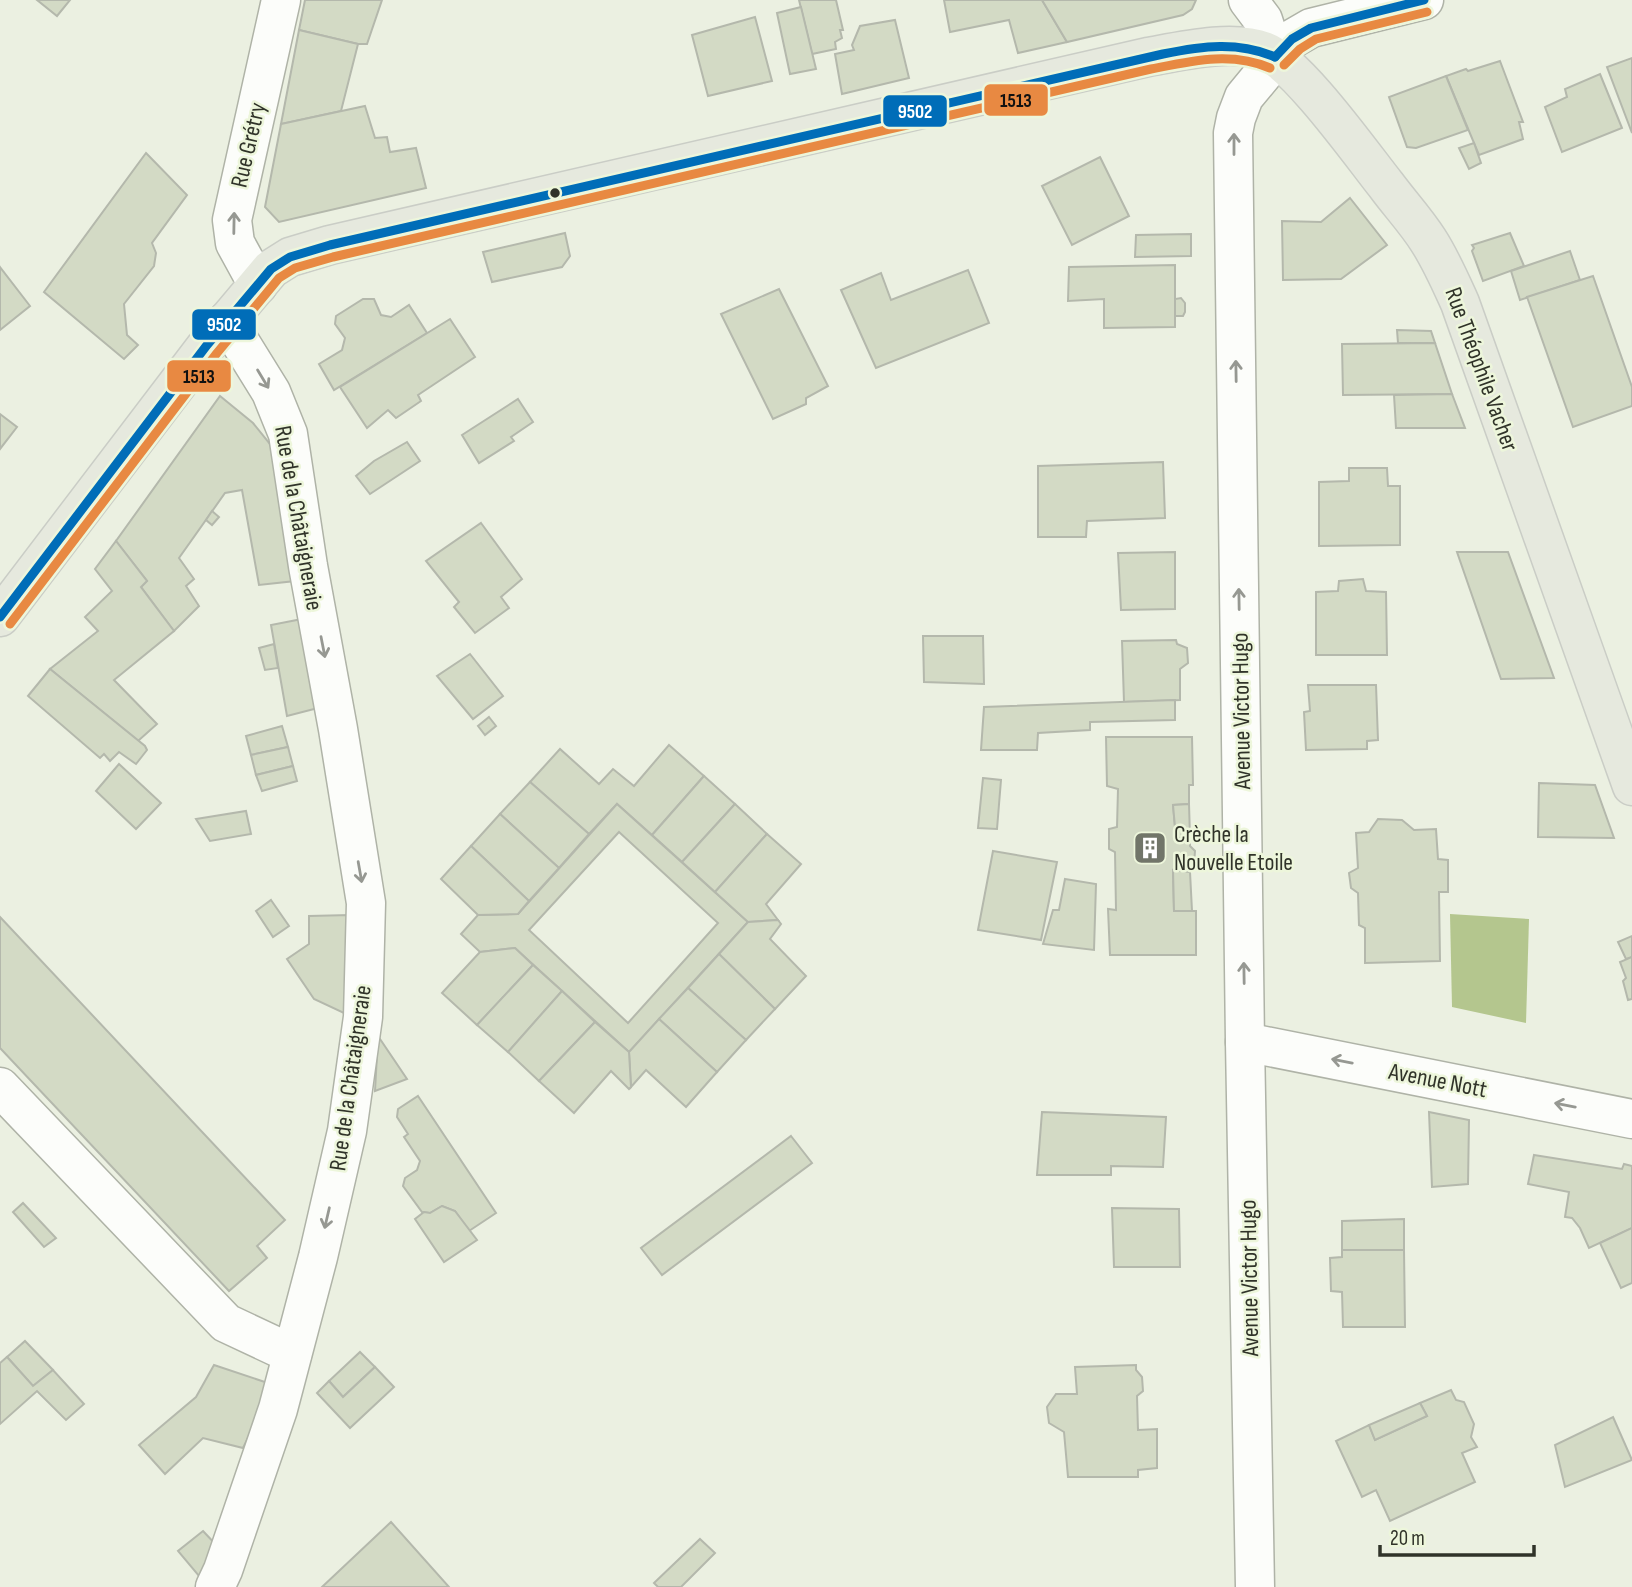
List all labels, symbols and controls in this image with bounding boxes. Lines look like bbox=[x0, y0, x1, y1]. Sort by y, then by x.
line badge: 1513 bbox=[983, 83, 1049, 117]
text: 1513 bbox=[1000, 90, 1032, 113]
line badge: 9502 bbox=[882, 94, 948, 128]
street label: Rue Grétry bbox=[225, 100, 272, 190]
text: 9502 bbox=[898, 101, 932, 124]
one-way arrow bbox=[1227, 133, 1241, 156]
unlabelled marker bbox=[548, 186, 562, 200]
one-way arrow bbox=[227, 212, 240, 235]
street label: Rue Théophile Vacher bbox=[1438, 283, 1525, 455]
line badge: 9502 bbox=[191, 308, 257, 341]
text: 9502 bbox=[207, 314, 241, 337]
line badge: 1513 bbox=[166, 359, 232, 393]
one-way arrow bbox=[1229, 360, 1243, 383]
text: 1513 bbox=[183, 366, 215, 389]
one-way arrow bbox=[256, 369, 270, 389]
street label: Rue de la Châtaigneraie bbox=[268, 423, 329, 613]
one-way arrow bbox=[1232, 588, 1246, 611]
street label: Avenue Victor Hugo bbox=[1226, 632, 1257, 791]
one-way arrow bbox=[317, 635, 330, 658]
place label: Crèche la Nouvelle Etoile bbox=[1174, 820, 1293, 877]
building icon: Crèche la Nouvelle Etoile bbox=[1131, 829, 1169, 867]
one-way arrow bbox=[354, 860, 367, 883]
one-way arrow bbox=[1237, 962, 1251, 985]
street label: Rue de la Châtaigneraie bbox=[323, 983, 378, 1173]
one-way arrow bbox=[1331, 1054, 1354, 1067]
street label: Avenue Nott bbox=[1385, 1057, 1489, 1104]
one-way arrow bbox=[1554, 1098, 1577, 1112]
street label: Avenue Victor Hugo bbox=[1234, 1199, 1265, 1358]
one-way arrow bbox=[320, 1206, 334, 1229]
scale bar bbox=[1380, 1514, 1534, 1558]
text: 20 m bbox=[1390, 1526, 1425, 1551]

